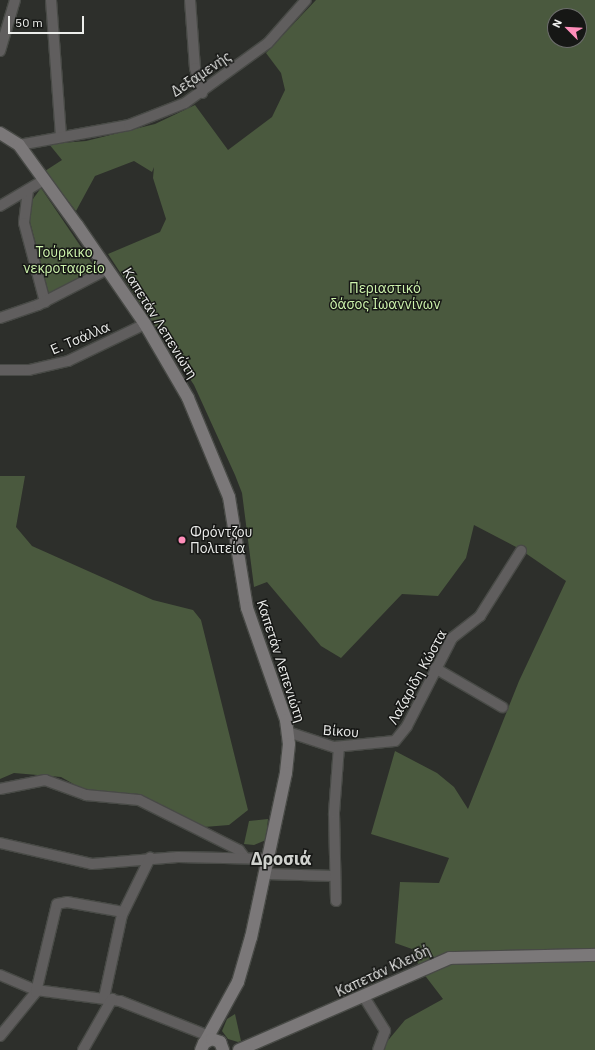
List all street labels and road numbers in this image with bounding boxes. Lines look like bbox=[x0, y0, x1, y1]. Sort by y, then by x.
street label: Δεξαμενής bbox=[168, 48, 234, 100]
street label: Καπετάν Λεπενιώτη bbox=[119, 264, 201, 382]
street label: Ε. Τσάλλα bbox=[48, 318, 112, 358]
street label: Καπετάν Λεπενιώτη bbox=[253, 598, 309, 724]
street label: Λαζαρίδη Κώστα bbox=[384, 627, 450, 727]
street label: Βίκου bbox=[322, 721, 360, 741]
street label: Καπετάν Κλειδή bbox=[333, 942, 433, 1000]

